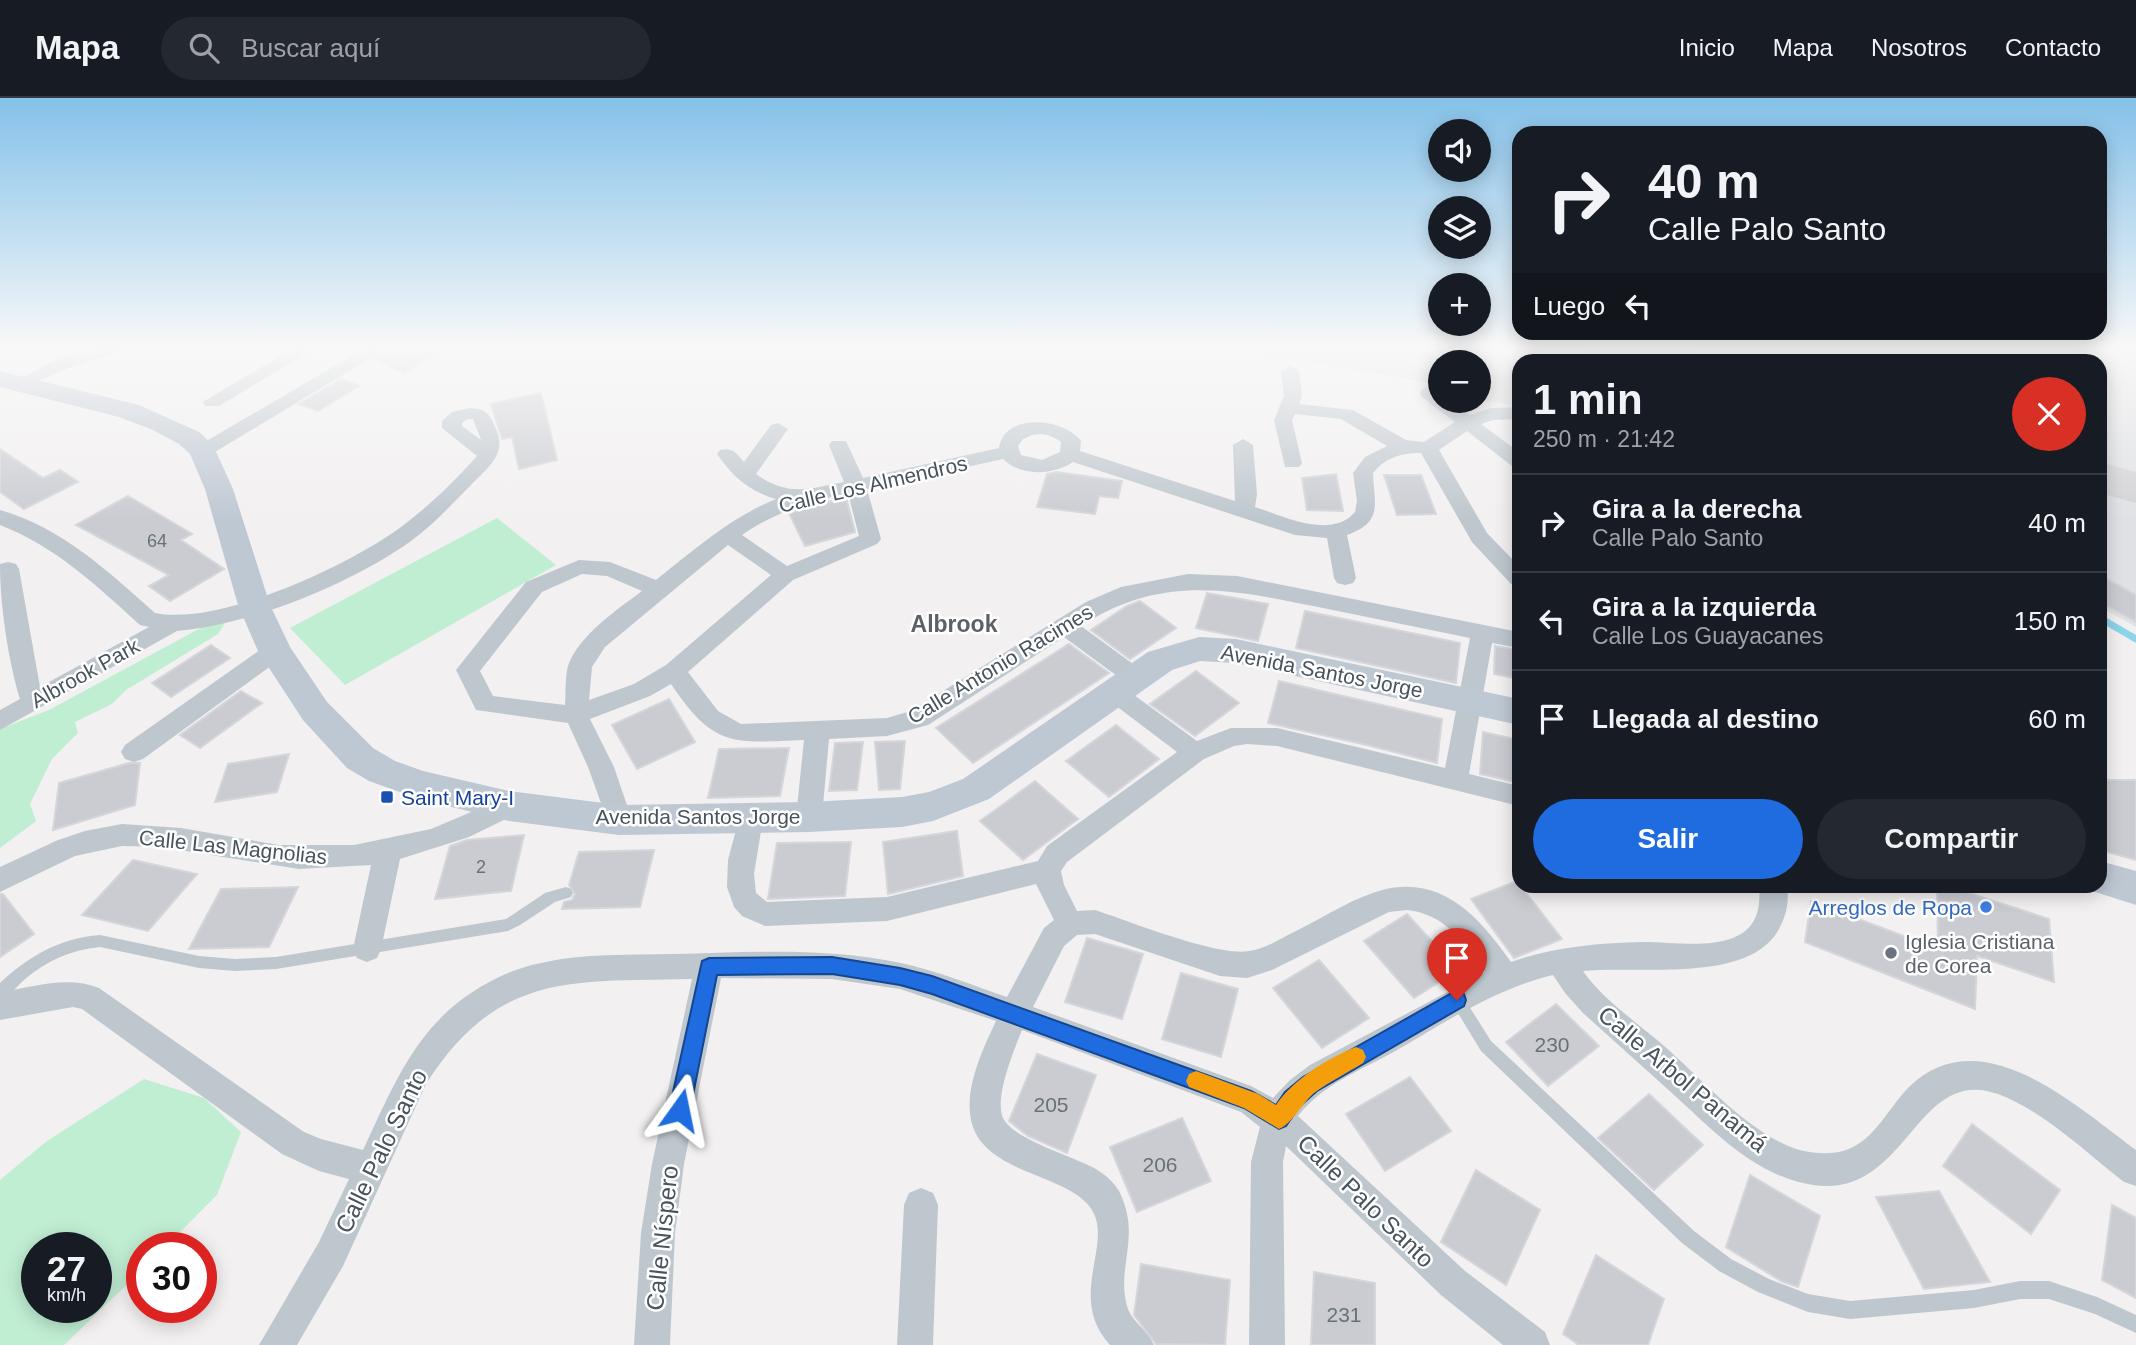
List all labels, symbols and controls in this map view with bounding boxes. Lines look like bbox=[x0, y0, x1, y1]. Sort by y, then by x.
search box bbox=[161, 17, 651, 80]
text: Mapa bbox=[35, 29, 119, 66]
icon: search bbox=[185, 29, 223, 67]
text: Buscar aquí bbox=[241, 33, 380, 63]
text: Inicio bbox=[1679, 34, 1735, 61]
text: Mapa bbox=[1773, 34, 1833, 61]
text: Nosotros bbox=[1871, 34, 1967, 61]
text: Contacto bbox=[2005, 34, 2101, 61]
map controls bbox=[1428, 119, 1491, 413]
button: sound bbox=[1428, 119, 1491, 182]
icon: right bbox=[1533, 154, 1624, 245]
text: 40 m bbox=[1648, 154, 1760, 208]
button: layers bbox=[1428, 196, 1491, 259]
text: Calle Palo Santo bbox=[1648, 211, 1886, 247]
button: + bbox=[1428, 273, 1491, 336]
icon: left bbox=[1619, 287, 1657, 325]
text: Luego bbox=[1533, 291, 1605, 321]
button: − bbox=[1428, 350, 1491, 413]
text: 1 min bbox=[1533, 376, 1643, 423]
button: close bbox=[2012, 377, 2086, 451]
text: 250 m · 21:42 bbox=[1533, 426, 1675, 452]
street label: Calle Los Almendros bbox=[777, 451, 969, 517]
text: Gira a la derecha bbox=[1592, 494, 1802, 524]
icon: right bbox=[1533, 504, 1571, 542]
text: 40 m bbox=[2028, 508, 2086, 538]
text: Calle Palo Santo bbox=[1592, 525, 1763, 551]
house number: 64 bbox=[147, 531, 167, 551]
text: Gira a la izquierda bbox=[1592, 592, 1816, 622]
street label: Calle Antonio Racimes bbox=[904, 600, 1096, 728]
icon: left bbox=[1533, 602, 1571, 640]
text: 150 m bbox=[2014, 606, 2086, 636]
district label: Albrook bbox=[911, 611, 998, 637]
text: Calle Los Guayacanes bbox=[1592, 623, 1823, 649]
street label: Albrook Park bbox=[27, 634, 144, 712]
street label: Avenida Santos Jorge bbox=[1219, 640, 1425, 702]
icon: arrive bbox=[1533, 700, 1571, 738]
text: Llegada al destino bbox=[1592, 704, 1819, 734]
text: 60 m bbox=[2028, 704, 2086, 734]
place label: Saint Mary-I bbox=[401, 786, 514, 809]
marker: Saint Mary-I bbox=[379, 789, 395, 805]
button: Salir bbox=[1533, 799, 1803, 879]
button: Compartir bbox=[1817, 799, 2086, 879]
street label: Avenida Santos Jorge bbox=[595, 805, 801, 828]
street label: Calle Las Magnolias bbox=[138, 826, 328, 868]
house number: 2 bbox=[476, 857, 486, 877]
place label: Arreglos de Ropa bbox=[1809, 896, 1972, 919]
marker: Arreglos de Ropa bbox=[1978, 899, 1994, 915]
pin bbox=[1427, 928, 1487, 1000]
place label: Iglesia Cristiana de Corea bbox=[1905, 930, 2055, 977]
icon: arrive bbox=[1438, 939, 1476, 977]
marker: Iglesia Cristiana de Corea bbox=[1883, 945, 1899, 961]
street label: Calle Arbol Panamá bbox=[1593, 1000, 1773, 1158]
house number: 230 bbox=[1534, 1033, 1570, 1056]
street label: Calle Palo Santo bbox=[330, 1065, 432, 1237]
position arrow bbox=[643, 1073, 717, 1147]
house number: 205 bbox=[1033, 1093, 1069, 1116]
street label: Calle Palo Santo bbox=[1292, 1129, 1440, 1273]
house number: 206 bbox=[1142, 1153, 1178, 1176]
street label: Calle Níspero bbox=[641, 1164, 683, 1312]
speed limit sign: 30 bbox=[126, 1232, 217, 1323]
text: 27 bbox=[47, 1249, 86, 1288]
text: km/h bbox=[47, 1285, 86, 1305]
house number: 231 bbox=[1326, 1303, 1362, 1326]

